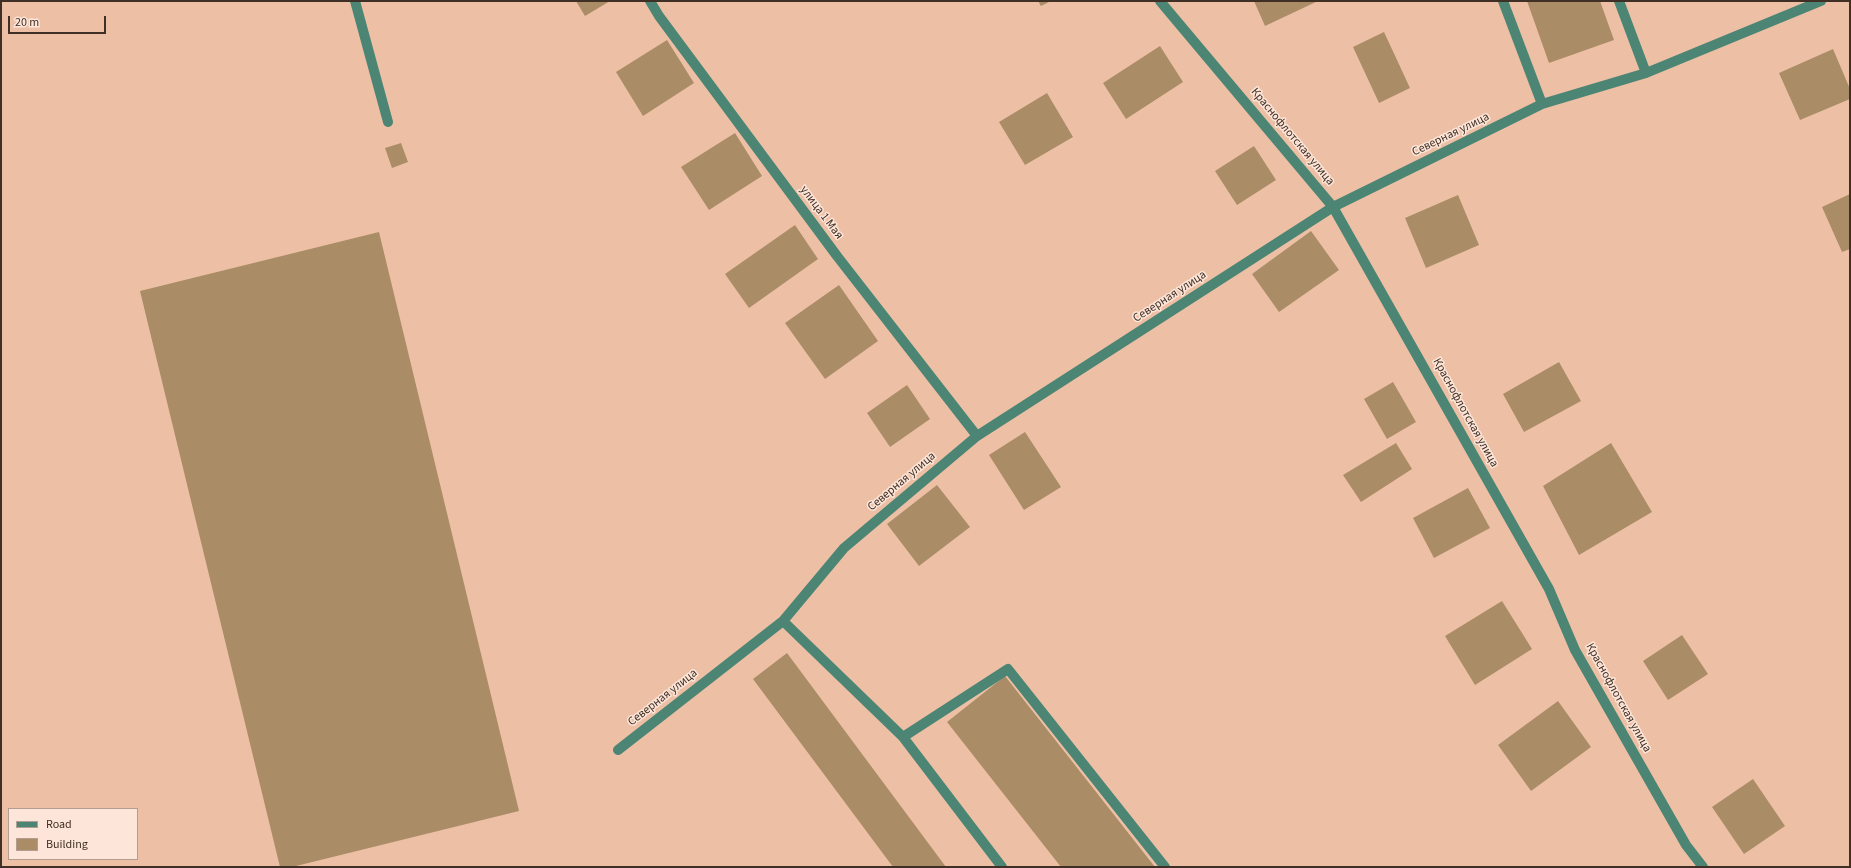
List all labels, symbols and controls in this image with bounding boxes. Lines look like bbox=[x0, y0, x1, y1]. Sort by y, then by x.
scale bar bbox=[10, 8, 108, 34]
text: 20 m bbox=[15, 14, 39, 31]
street label: Краснофлотская улица bbox=[1247, 85, 1337, 189]
street label: Северная улица bbox=[1410, 110, 1492, 160]
street label: улица 1 Мая bbox=[796, 183, 846, 243]
street label: Северная улица bbox=[1131, 268, 1209, 326]
street label: Краснофлотская улица bbox=[1429, 356, 1501, 470]
street label: Северная улица bbox=[865, 449, 939, 515]
street label: Краснофлотская улица bbox=[1582, 641, 1654, 755]
street label: Северная улица bbox=[625, 666, 701, 730]
legend bbox=[8, 808, 138, 860]
text: Road bbox=[46, 816, 72, 833]
text: Building bbox=[46, 836, 88, 853]

